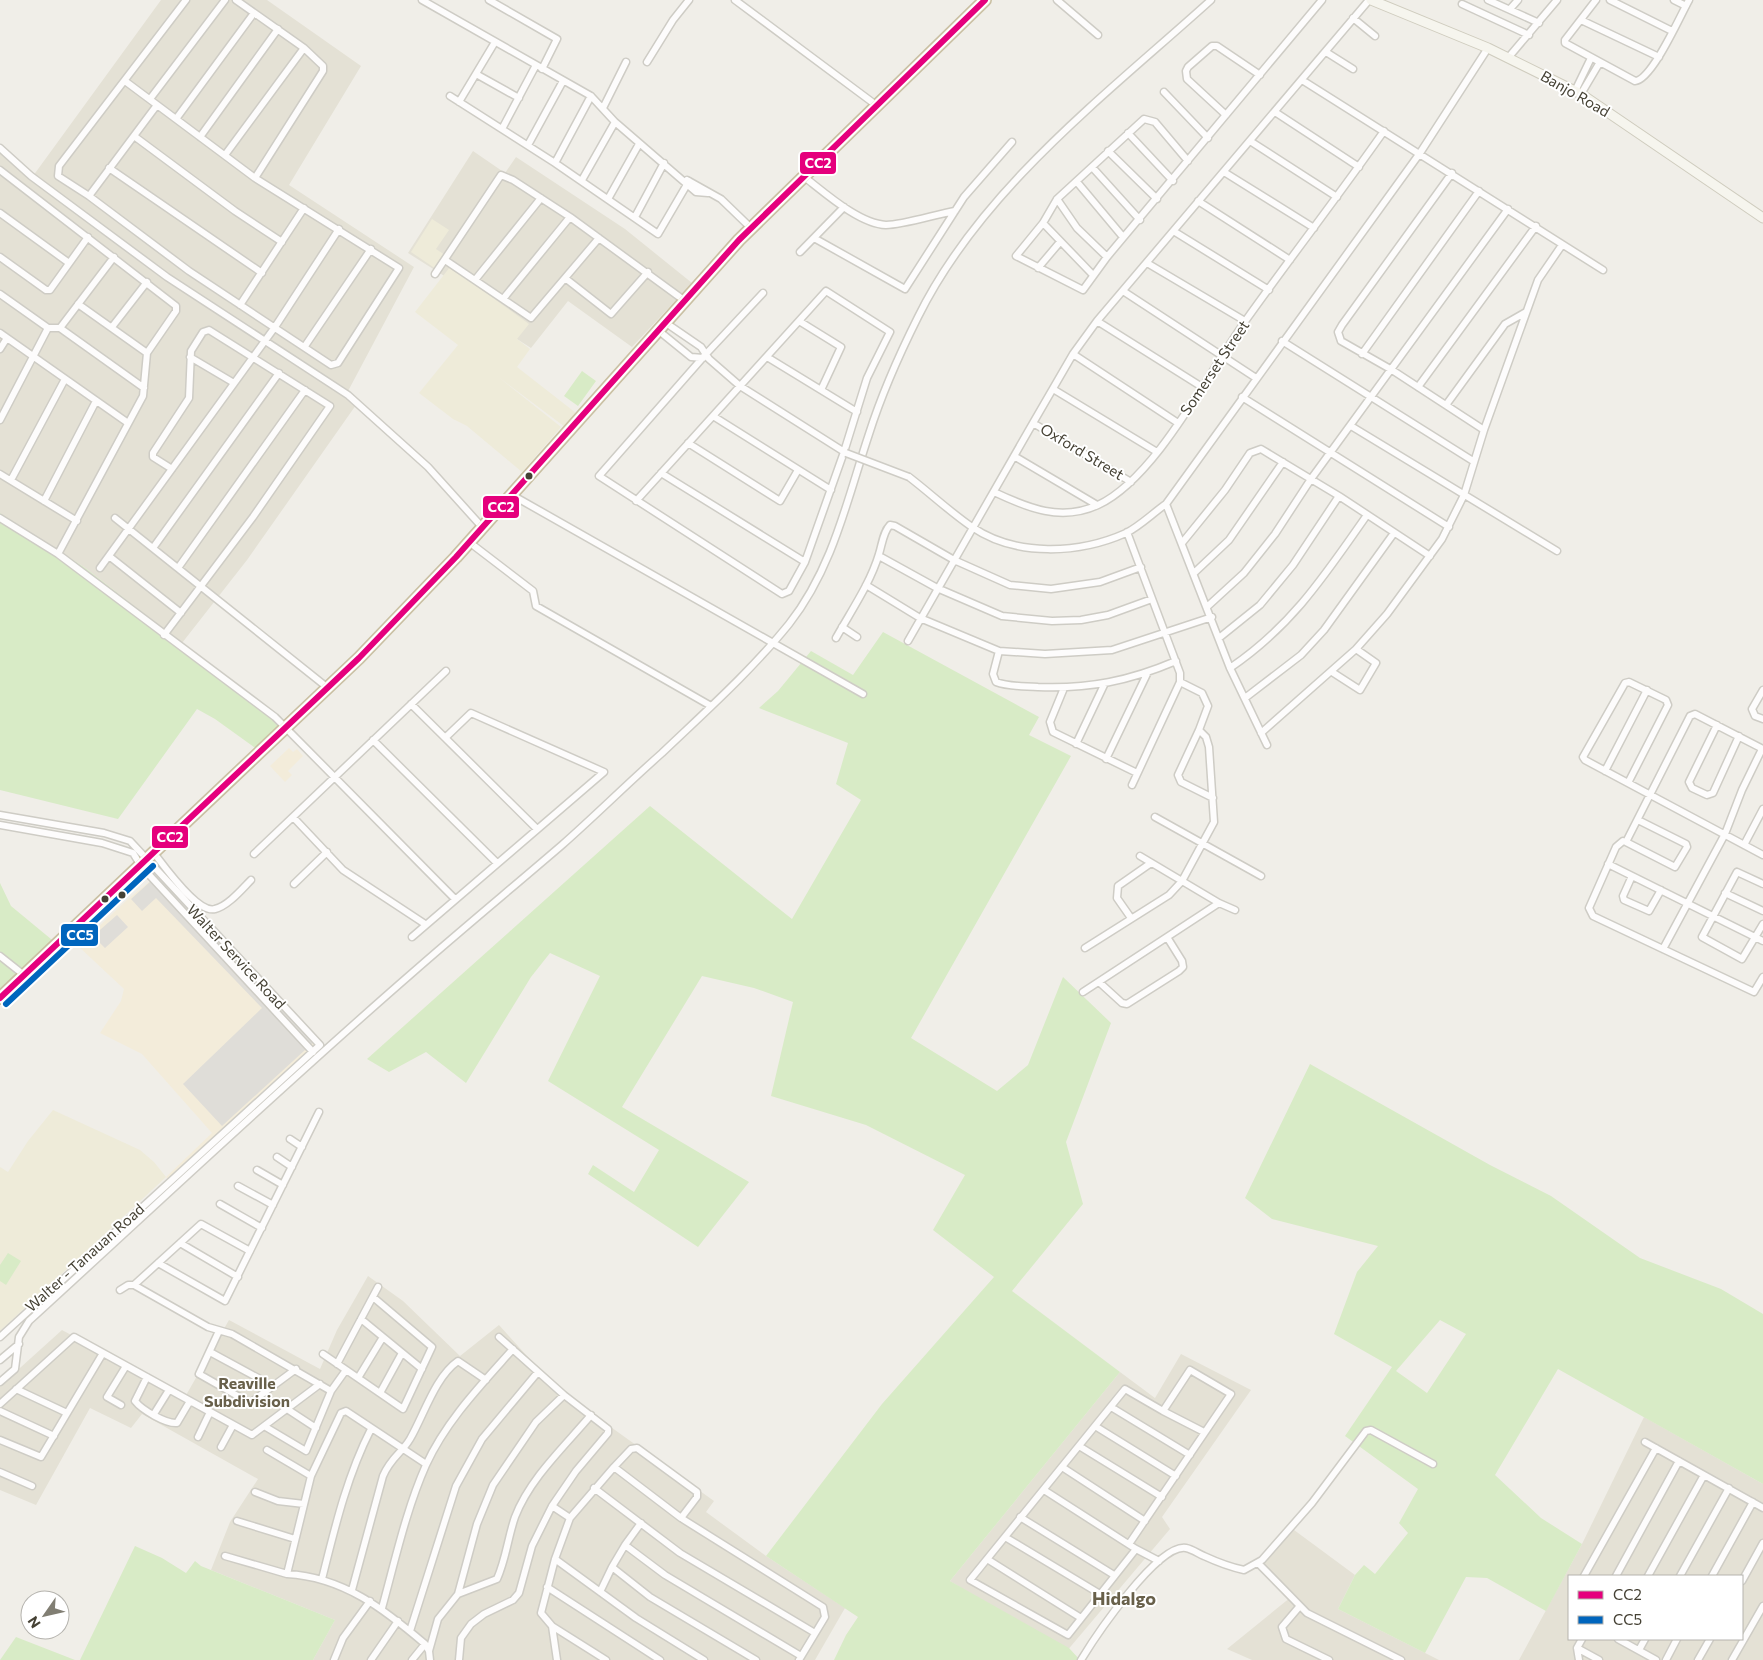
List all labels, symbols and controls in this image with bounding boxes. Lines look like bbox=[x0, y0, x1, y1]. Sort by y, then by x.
street label: Banjo Road bbox=[1538, 66, 1613, 120]
line badge: CC2 bbox=[799, 151, 837, 175]
text: CC2 bbox=[804, 154, 832, 171]
street label: Somerset Street bbox=[1176, 317, 1253, 418]
street label: Oxford Street bbox=[1037, 419, 1128, 483]
unlabelled marker bbox=[524, 471, 534, 481]
line badge: CC2 bbox=[482, 495, 520, 519]
text: CC2 bbox=[487, 498, 515, 515]
line badge: CC2 bbox=[151, 825, 189, 849]
text: CC2 bbox=[156, 828, 184, 845]
unlabelled marker bbox=[117, 890, 127, 900]
unlabelled marker bbox=[100, 894, 110, 904]
street label: Walter Service Road bbox=[184, 900, 290, 1012]
line badge: CC5 bbox=[60, 923, 99, 947]
text: CC5 bbox=[66, 926, 94, 943]
street label: Walter - Tanauan Road bbox=[21, 1199, 147, 1315]
district label: Reaville Subdivision bbox=[204, 1373, 290, 1410]
legend bbox=[1568, 1575, 1743, 1640]
text: CC2 bbox=[1613, 1585, 1642, 1603]
district label: Hidalgo bbox=[1092, 1587, 1156, 1609]
north arrow bbox=[20, 1590, 70, 1640]
text: CC5 bbox=[1613, 1610, 1642, 1628]
text: N bbox=[24, 1613, 44, 1632]

